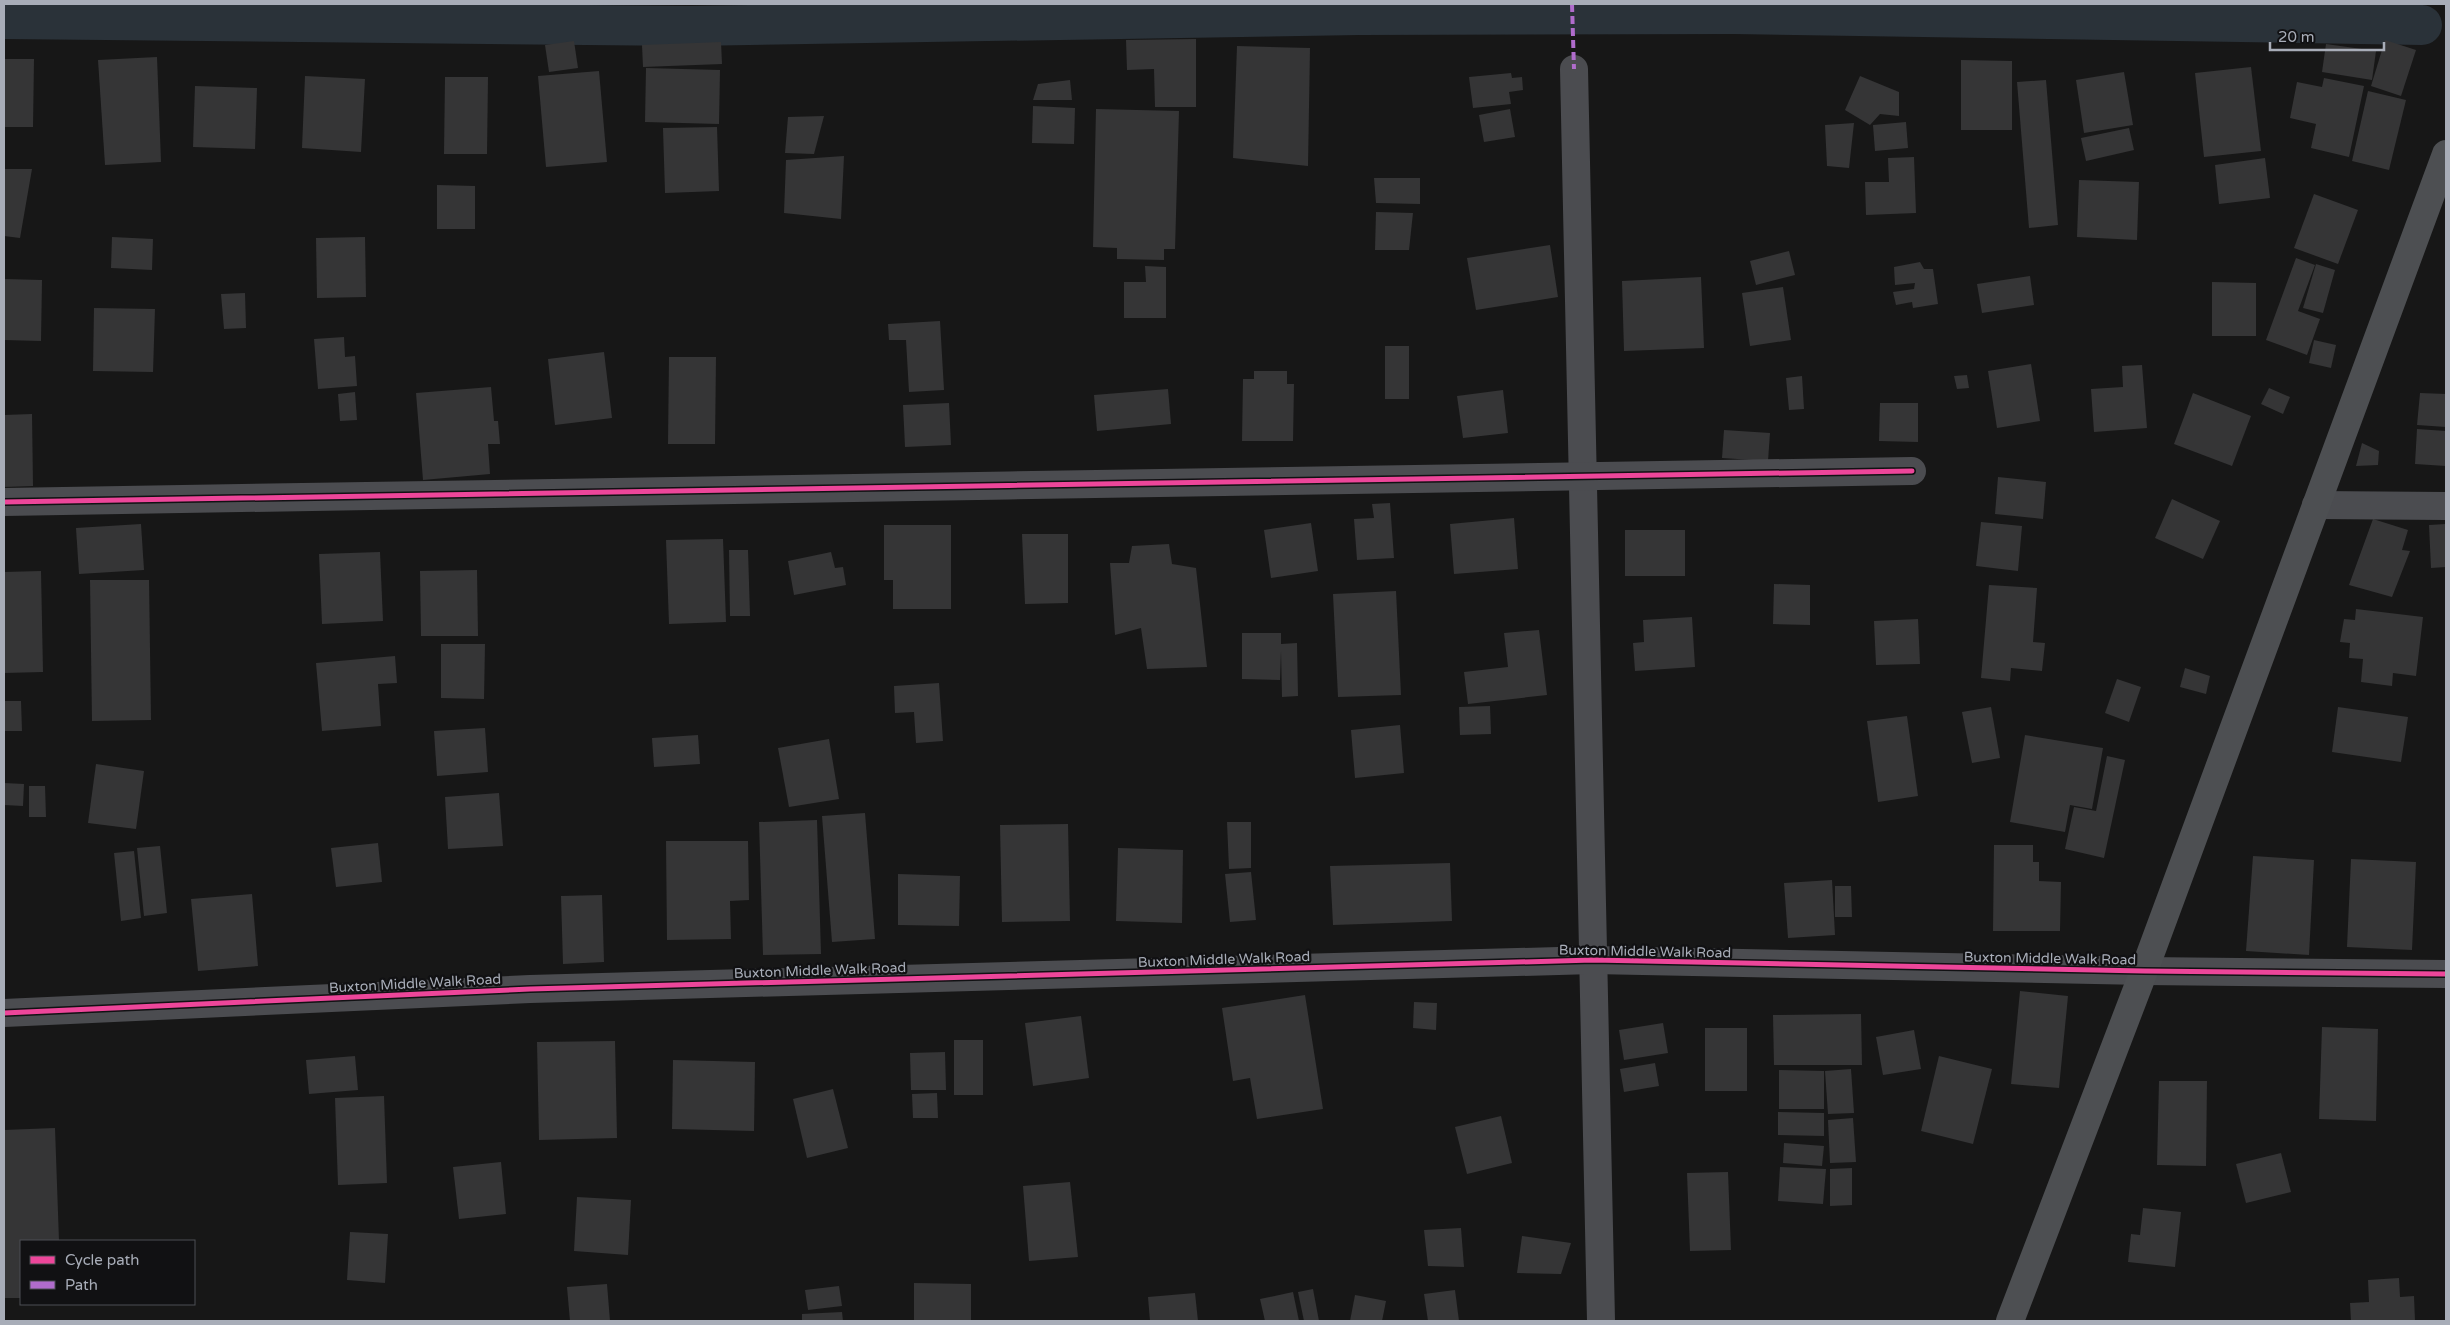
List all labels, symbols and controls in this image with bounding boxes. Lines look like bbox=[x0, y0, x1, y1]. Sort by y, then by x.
scale bar bbox=[2270, 20, 2384, 52]
text: 20 m bbox=[2278, 28, 2315, 46]
street label: Buxton Middle Walk Road bbox=[1559, 941, 1731, 962]
street label: Buxton Middle Walk Road bbox=[1138, 948, 1310, 971]
street label: Buxton Middle Walk Road bbox=[1964, 948, 2136, 969]
street label: Buxton Middle Walk Road bbox=[734, 959, 906, 982]
street label: Buxton Middle Walk Road bbox=[328, 970, 502, 997]
legend bbox=[20, 1240, 195, 1305]
text: Cycle path bbox=[65, 1251, 139, 1269]
text: Path bbox=[65, 1276, 98, 1294]

